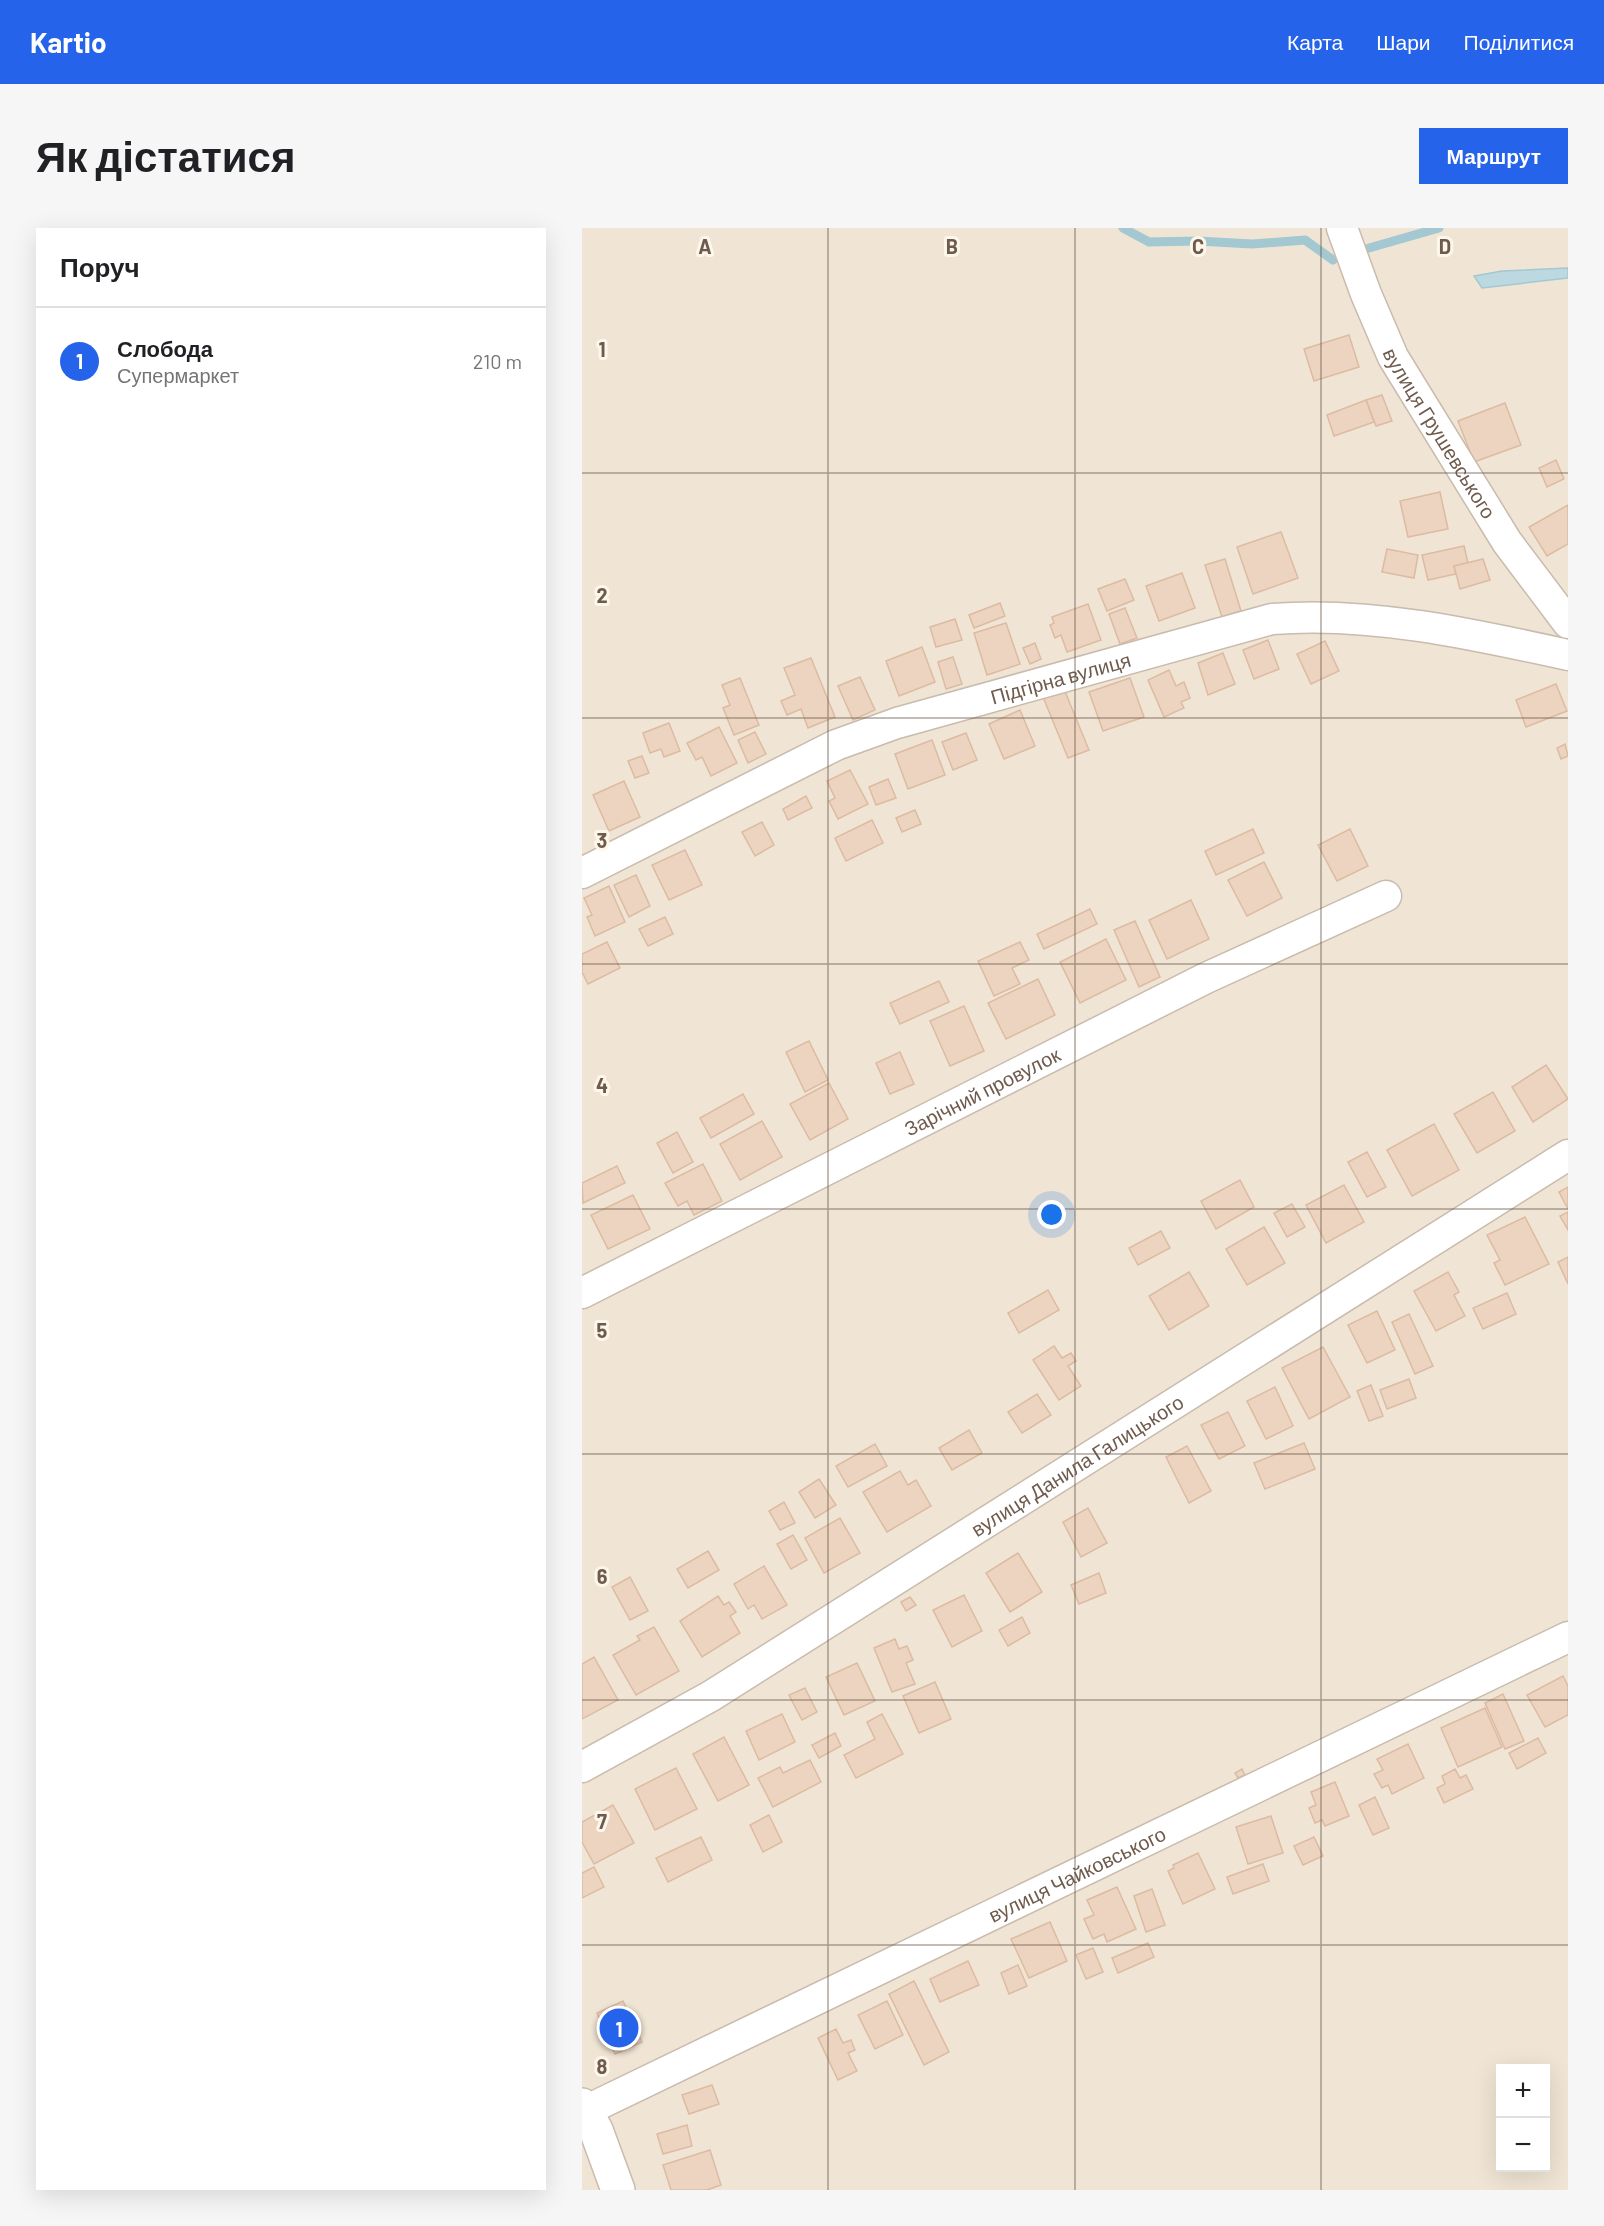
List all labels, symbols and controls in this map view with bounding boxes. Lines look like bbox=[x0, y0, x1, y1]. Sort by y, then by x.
text: Kartio bbox=[30, 25, 107, 59]
text: Карта bbox=[1287, 29, 1343, 54]
text: Шари bbox=[1376, 29, 1431, 54]
text: Поділитися bbox=[1464, 29, 1574, 54]
button: Маршрут bbox=[1419, 128, 1568, 184]
text: Як дістатися bbox=[36, 130, 295, 180]
text: A bbox=[698, 234, 712, 258]
text: B bbox=[946, 234, 958, 258]
text: C bbox=[1192, 234, 1204, 258]
text: D bbox=[1439, 234, 1451, 258]
text: Поруч bbox=[60, 251, 140, 282]
text: Слобода bbox=[117, 335, 213, 361]
text: 1 bbox=[598, 337, 606, 361]
street label: вулиця Грушевського bbox=[1379, 344, 1501, 523]
text: 1 bbox=[76, 349, 83, 373]
text: 210 m bbox=[473, 349, 522, 373]
text: Супермаркет bbox=[117, 363, 239, 387]
text: 2 bbox=[596, 583, 608, 607]
street label: Підгірна вулиця bbox=[988, 647, 1133, 709]
text: 3 bbox=[597, 828, 607, 852]
street label: Зарічний провулок bbox=[900, 1042, 1064, 1140]
text: 4 bbox=[596, 1073, 608, 1097]
your location bbox=[1037, 1200, 1066, 1229]
text: 5 bbox=[597, 1318, 608, 1342]
street label: вулиця Данила Галицького bbox=[966, 1389, 1187, 1541]
text: 6 bbox=[597, 1564, 608, 1588]
text: 7 bbox=[597, 1809, 607, 1833]
street label: вулиця Чайковського bbox=[984, 1821, 1169, 1927]
pin: 1 bbox=[600, 2006, 639, 2050]
text: 8 bbox=[597, 2054, 608, 2078]
map controls bbox=[1496, 2064, 1550, 2172]
button: + bbox=[1496, 2064, 1550, 2118]
button: − bbox=[1496, 2118, 1550, 2172]

